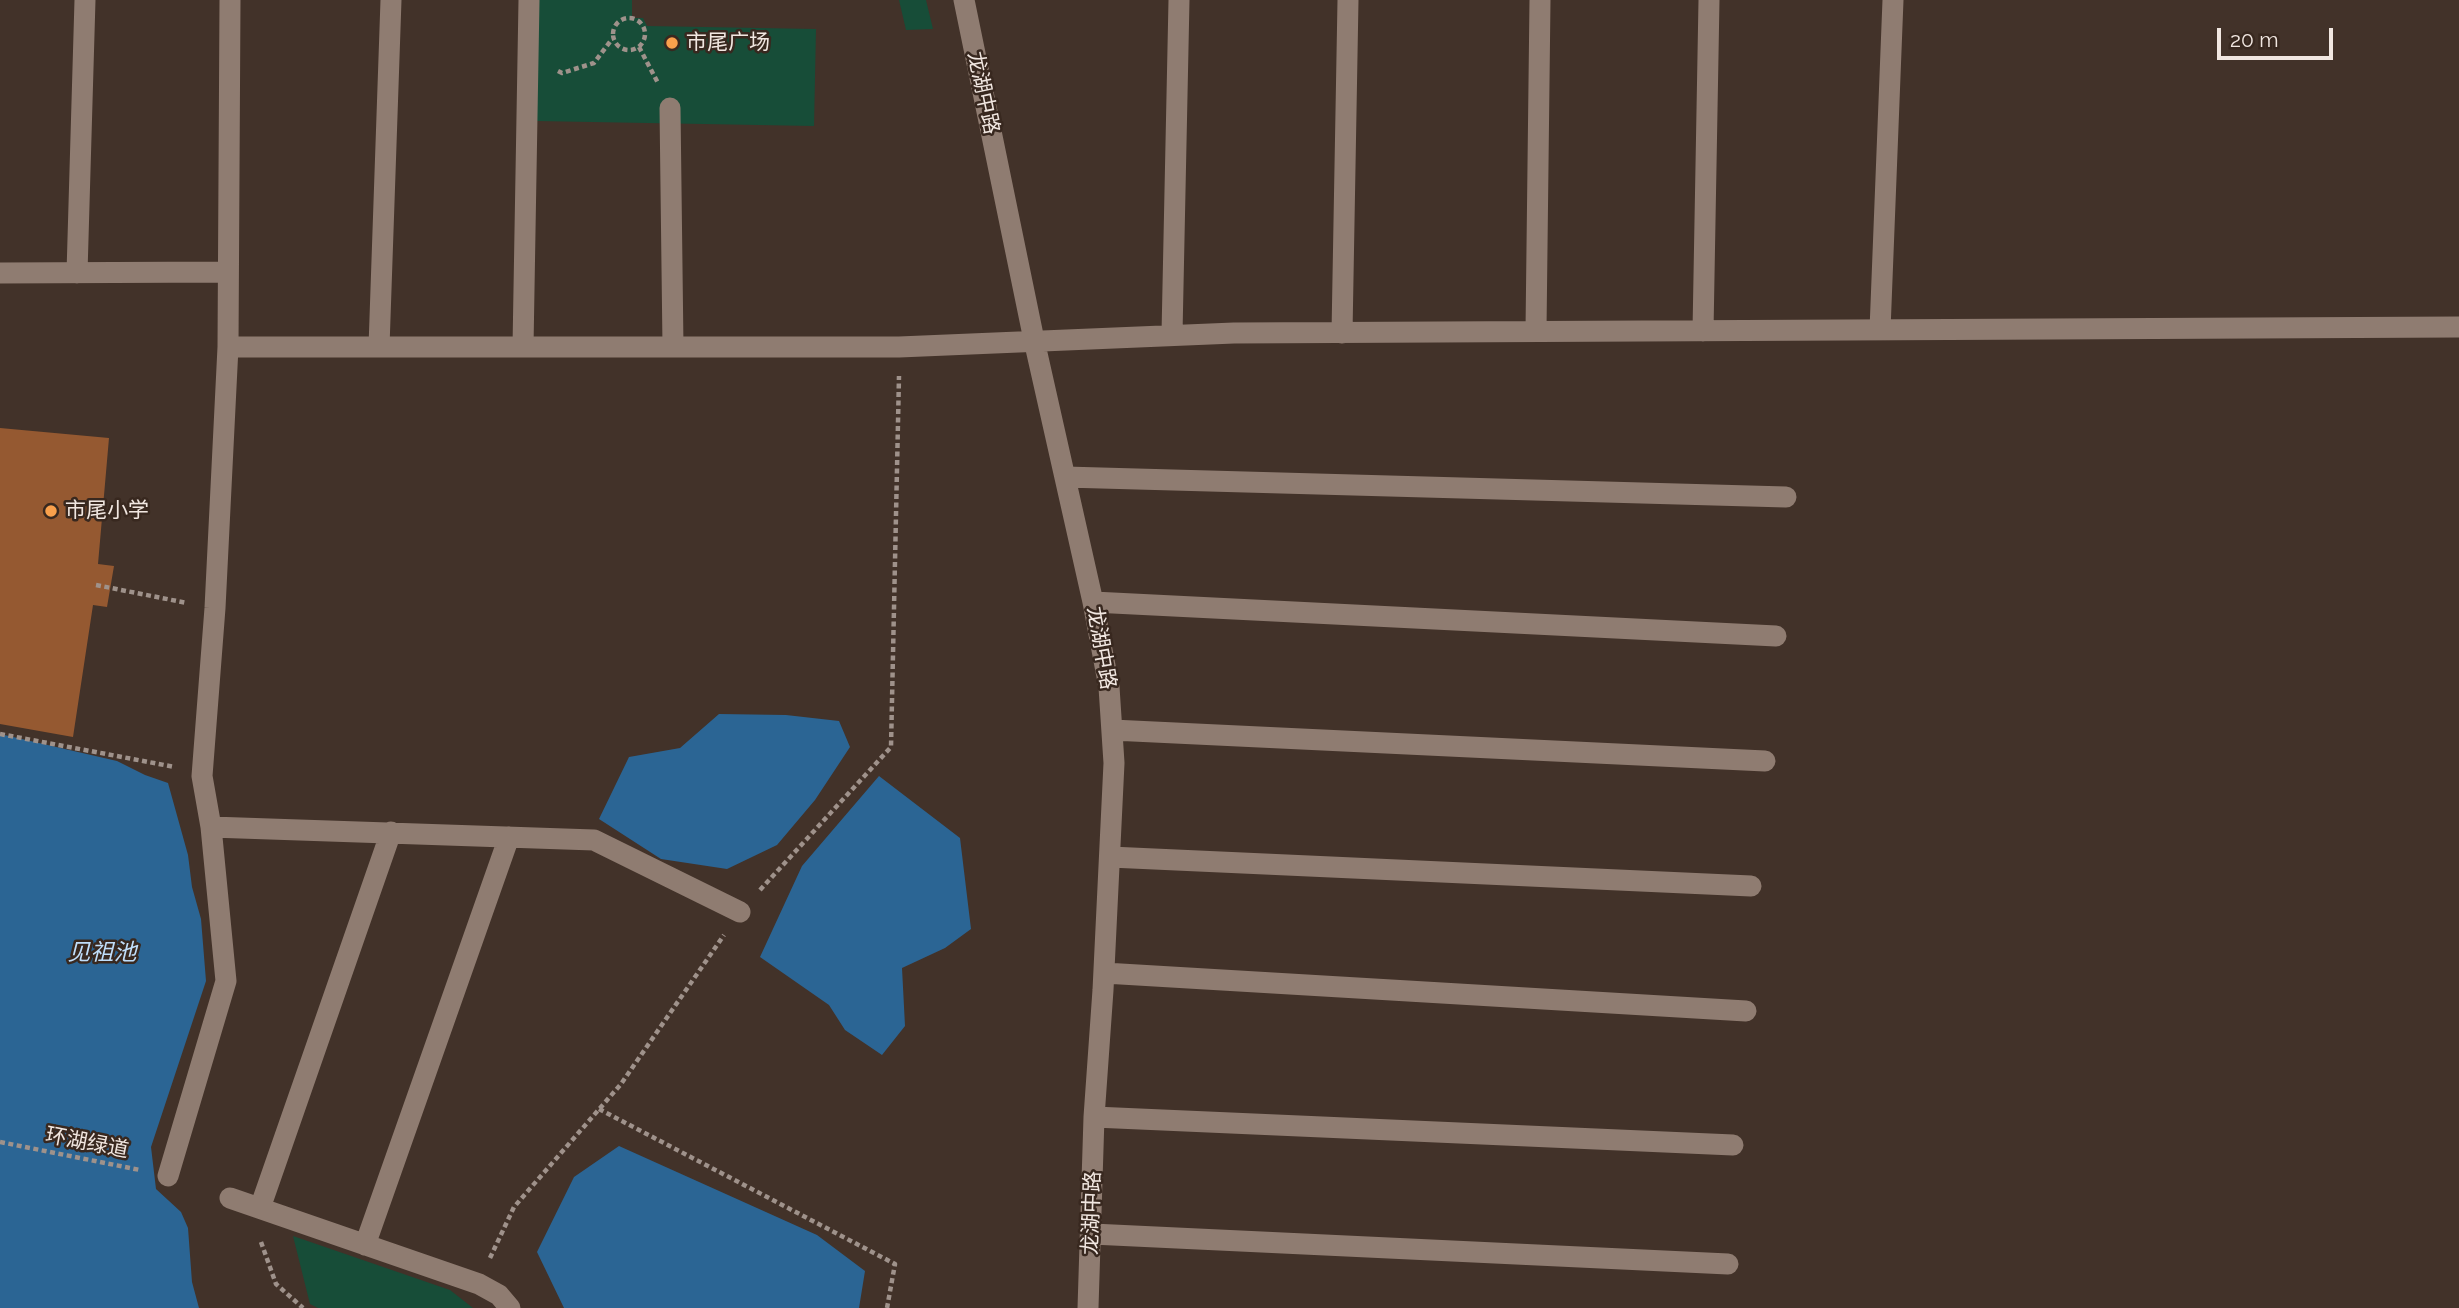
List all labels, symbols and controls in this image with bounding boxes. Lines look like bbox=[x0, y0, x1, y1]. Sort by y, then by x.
scale bar bbox=[2221, 14, 2336, 58]
text: 20 m bbox=[2230, 27, 2278, 52]
place label: 市尾广场 bbox=[686, 30, 770, 56]
marker: 市尾广场 bbox=[664, 35, 680, 51]
street label: 龙湖中路 bbox=[962, 49, 1004, 137]
place label: 市尾小学 bbox=[65, 498, 149, 524]
marker: 市尾小学 bbox=[43, 503, 59, 519]
street label: 龙湖中路 bbox=[1081, 604, 1121, 692]
water label: 见祖池 bbox=[68, 939, 136, 967]
street label: 环湖绿道 bbox=[43, 1123, 131, 1163]
street label: 龙湖中路 bbox=[1078, 1171, 1106, 1255]

